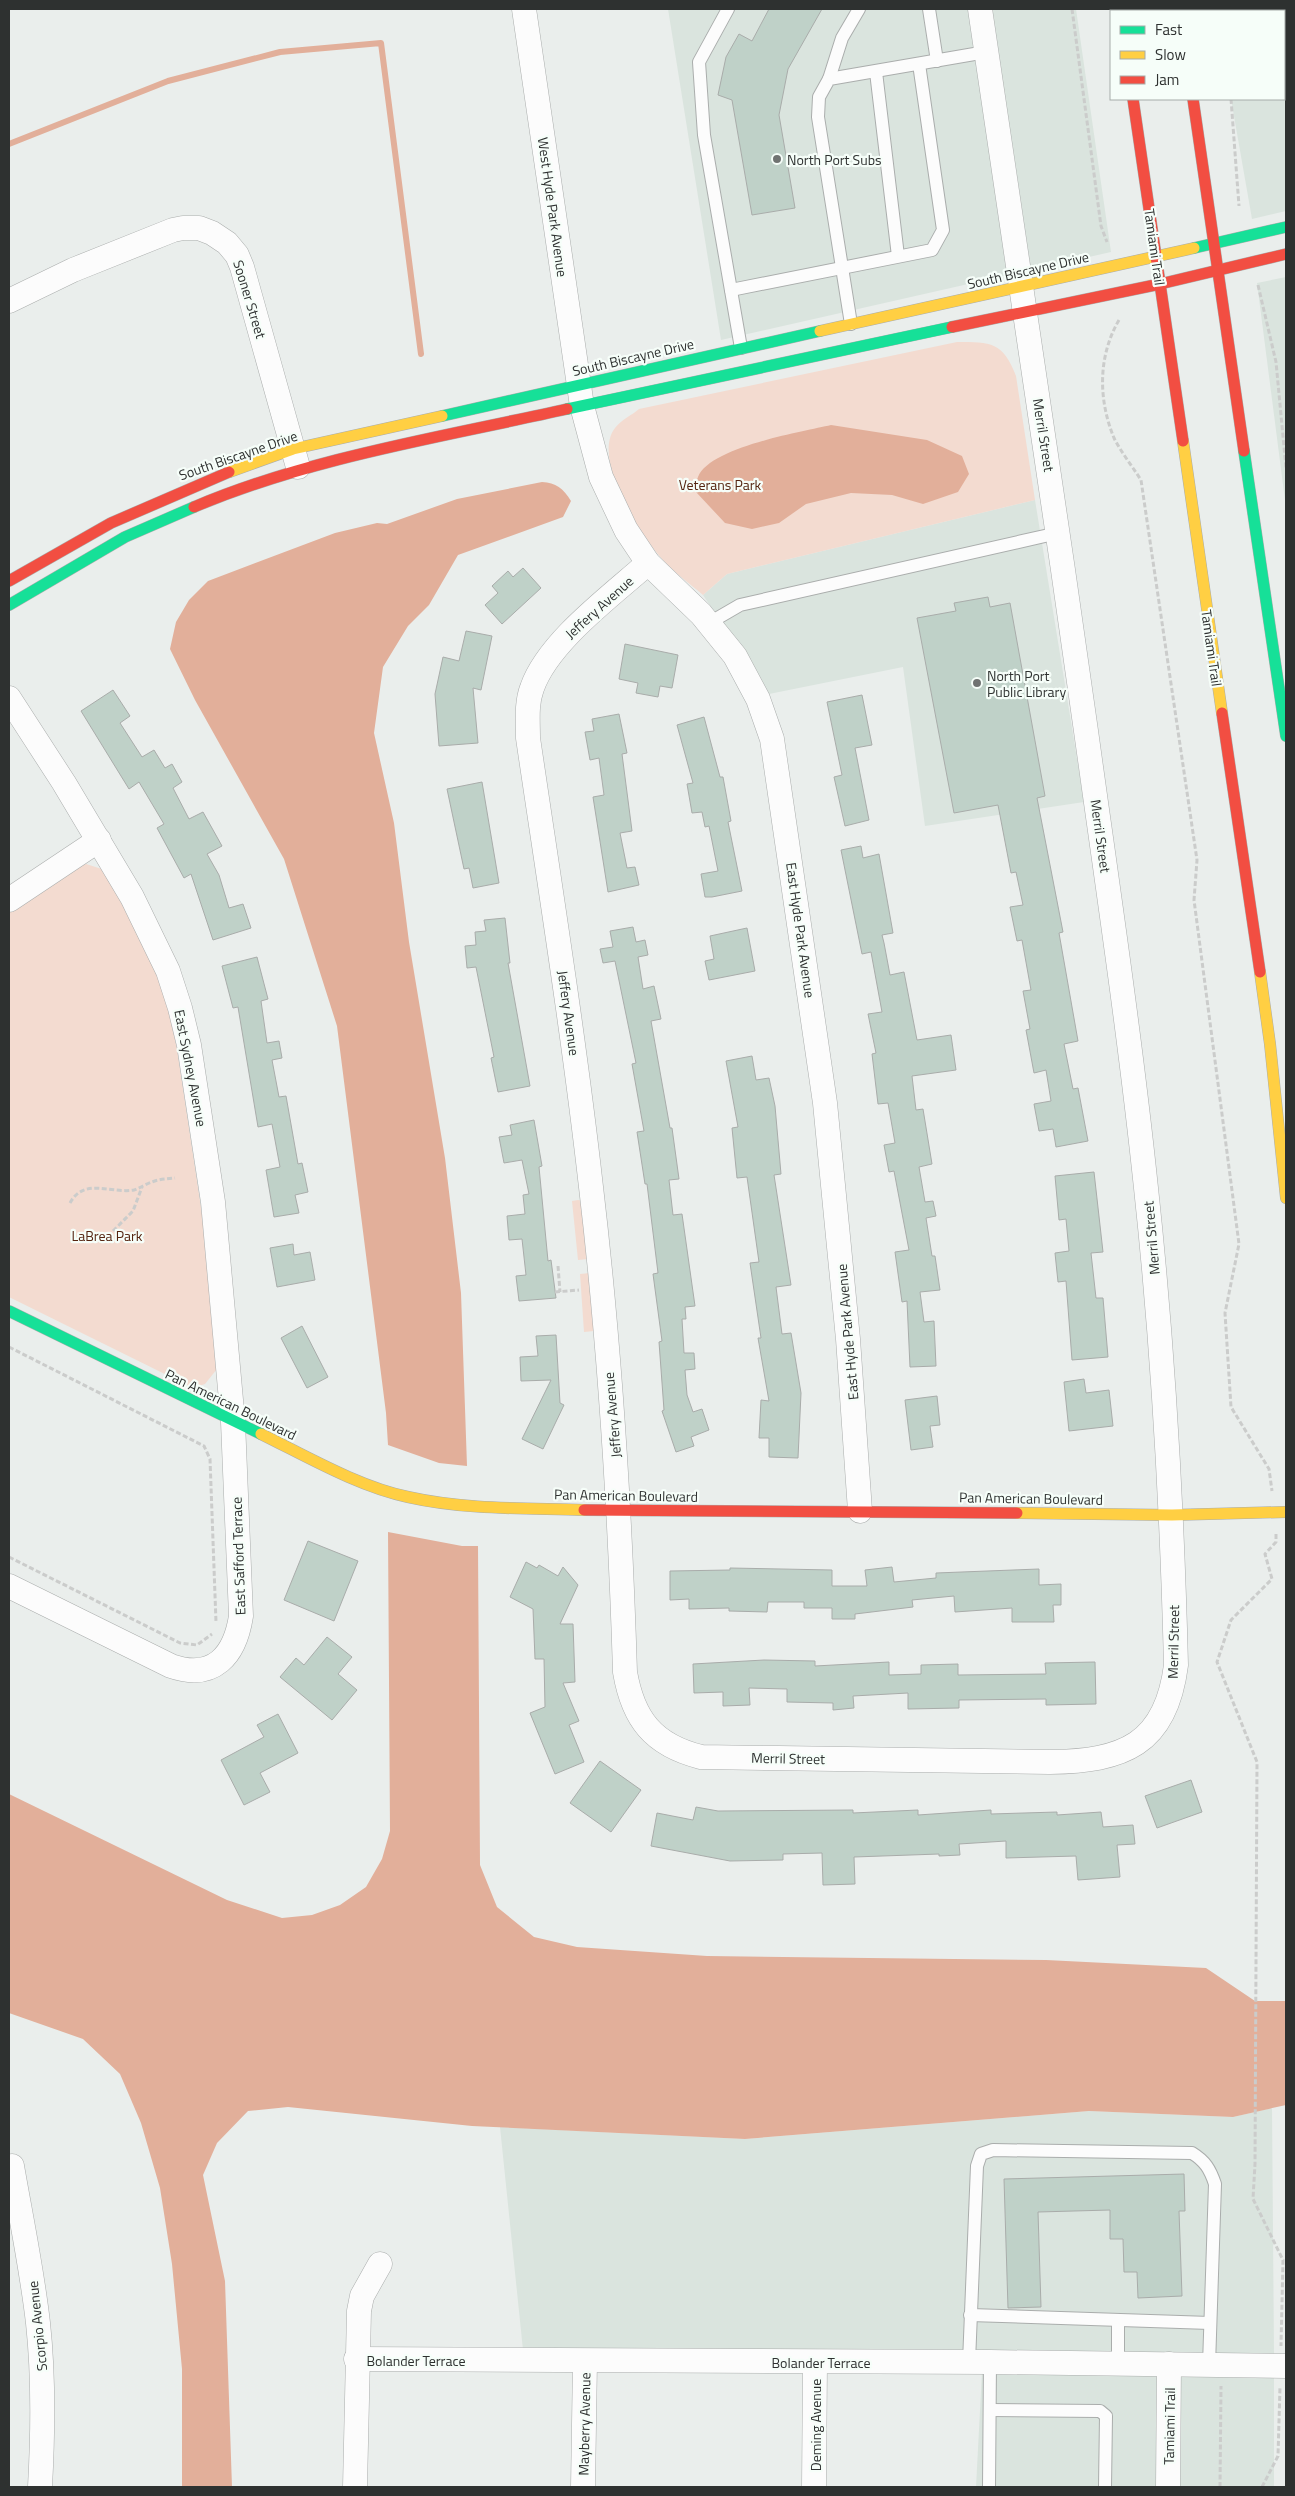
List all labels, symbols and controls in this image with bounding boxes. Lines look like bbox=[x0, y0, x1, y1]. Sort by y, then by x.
legend bbox=[1110, 10, 1285, 100]
text: Fast bbox=[1155, 18, 1183, 41]
text: Slow bbox=[1155, 43, 1186, 66]
text: Jam bbox=[1155, 68, 1179, 91]
street label: West Hyde Park Avenue bbox=[533, 136, 573, 278]
place label: North Port Subs bbox=[787, 149, 882, 170]
marker: North Port Subs bbox=[771, 153, 783, 165]
street label: Tamiami Trail bbox=[1139, 207, 1171, 287]
street label: South Biscayne Drive bbox=[965, 246, 1091, 294]
street label: Sooner Street bbox=[228, 257, 272, 341]
street label: South Biscayne Drive bbox=[570, 333, 696, 381]
street label: Merril Street bbox=[1028, 397, 1060, 473]
street label: South Biscayne Drive bbox=[176, 425, 300, 485]
park label: Veterans Park bbox=[679, 474, 762, 495]
street label: Jeffery Avenue bbox=[560, 571, 638, 643]
street label: Tamiami Trail bbox=[1196, 608, 1228, 688]
place label: North Port Public Library bbox=[987, 665, 1066, 702]
marker: North Port Public Library bbox=[971, 677, 983, 689]
street label: Merril Street bbox=[1085, 798, 1117, 874]
street label: East Hyde Park Avenue bbox=[781, 861, 821, 999]
street label: Jeffery Avenue bbox=[553, 969, 585, 1057]
street label: East Sydney Avenue bbox=[169, 1008, 213, 1128]
street label: Merril Street bbox=[1137, 1200, 1165, 1276]
park label: LaBrea Park bbox=[71, 1225, 143, 1246]
street label: East Hyde Park Avenue bbox=[831, 1263, 863, 1401]
street label: Pan American Boulevard bbox=[162, 1363, 300, 1445]
street label: Jeffery Avenue bbox=[598, 1371, 626, 1459]
street label: Pan American Boulevard bbox=[554, 1483, 698, 1507]
street label: Pan American Boulevard bbox=[959, 1486, 1103, 1510]
street label: East Safford Terrace bbox=[225, 1496, 251, 1616]
street label: Merril Street bbox=[1162, 1605, 1184, 1679]
street label: Merril Street bbox=[751, 1747, 825, 1769]
street label: Scorpio Avenue bbox=[22, 2280, 52, 2372]
street label: Bolander Terrace bbox=[366, 2350, 466, 2371]
street label: Bolander Terrace bbox=[771, 2352, 871, 2373]
street label: Mayberry Avenue bbox=[573, 2372, 595, 2476]
street label: Deming Avenue bbox=[805, 2379, 826, 2471]
street label: Tamiami Trail bbox=[1158, 2387, 1180, 2465]

